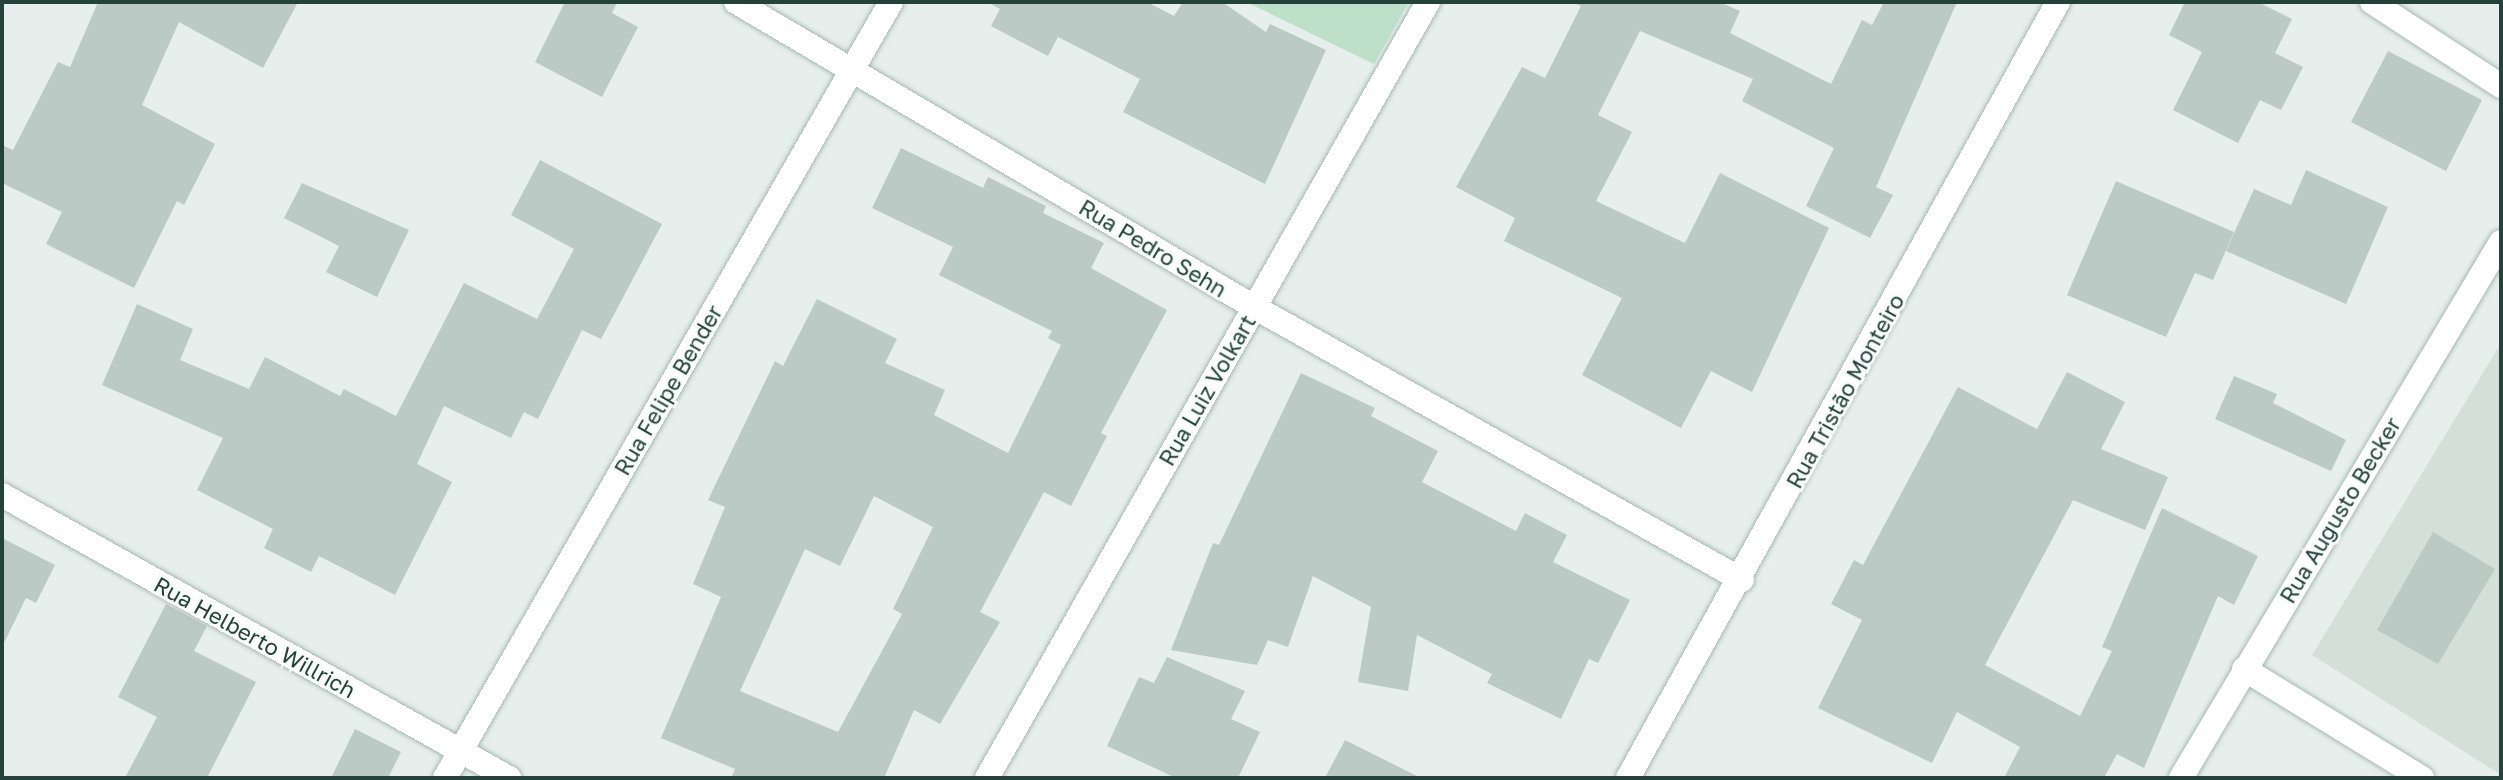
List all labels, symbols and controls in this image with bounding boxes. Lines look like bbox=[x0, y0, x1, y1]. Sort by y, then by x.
street label: Rua Pedro Sehn bbox=[1075, 194, 1231, 302]
street label: Rua Tristão Monteiro bbox=[1781, 289, 1909, 493]
street label: Rua Felipe Bender bbox=[609, 300, 727, 480]
street label: Rua Luiz Volkart bbox=[1153, 310, 1261, 470]
street label: Rua Augusto Becker bbox=[2274, 412, 2406, 608]
street label: Rua Helberto Willrich bbox=[150, 571, 360, 703]

